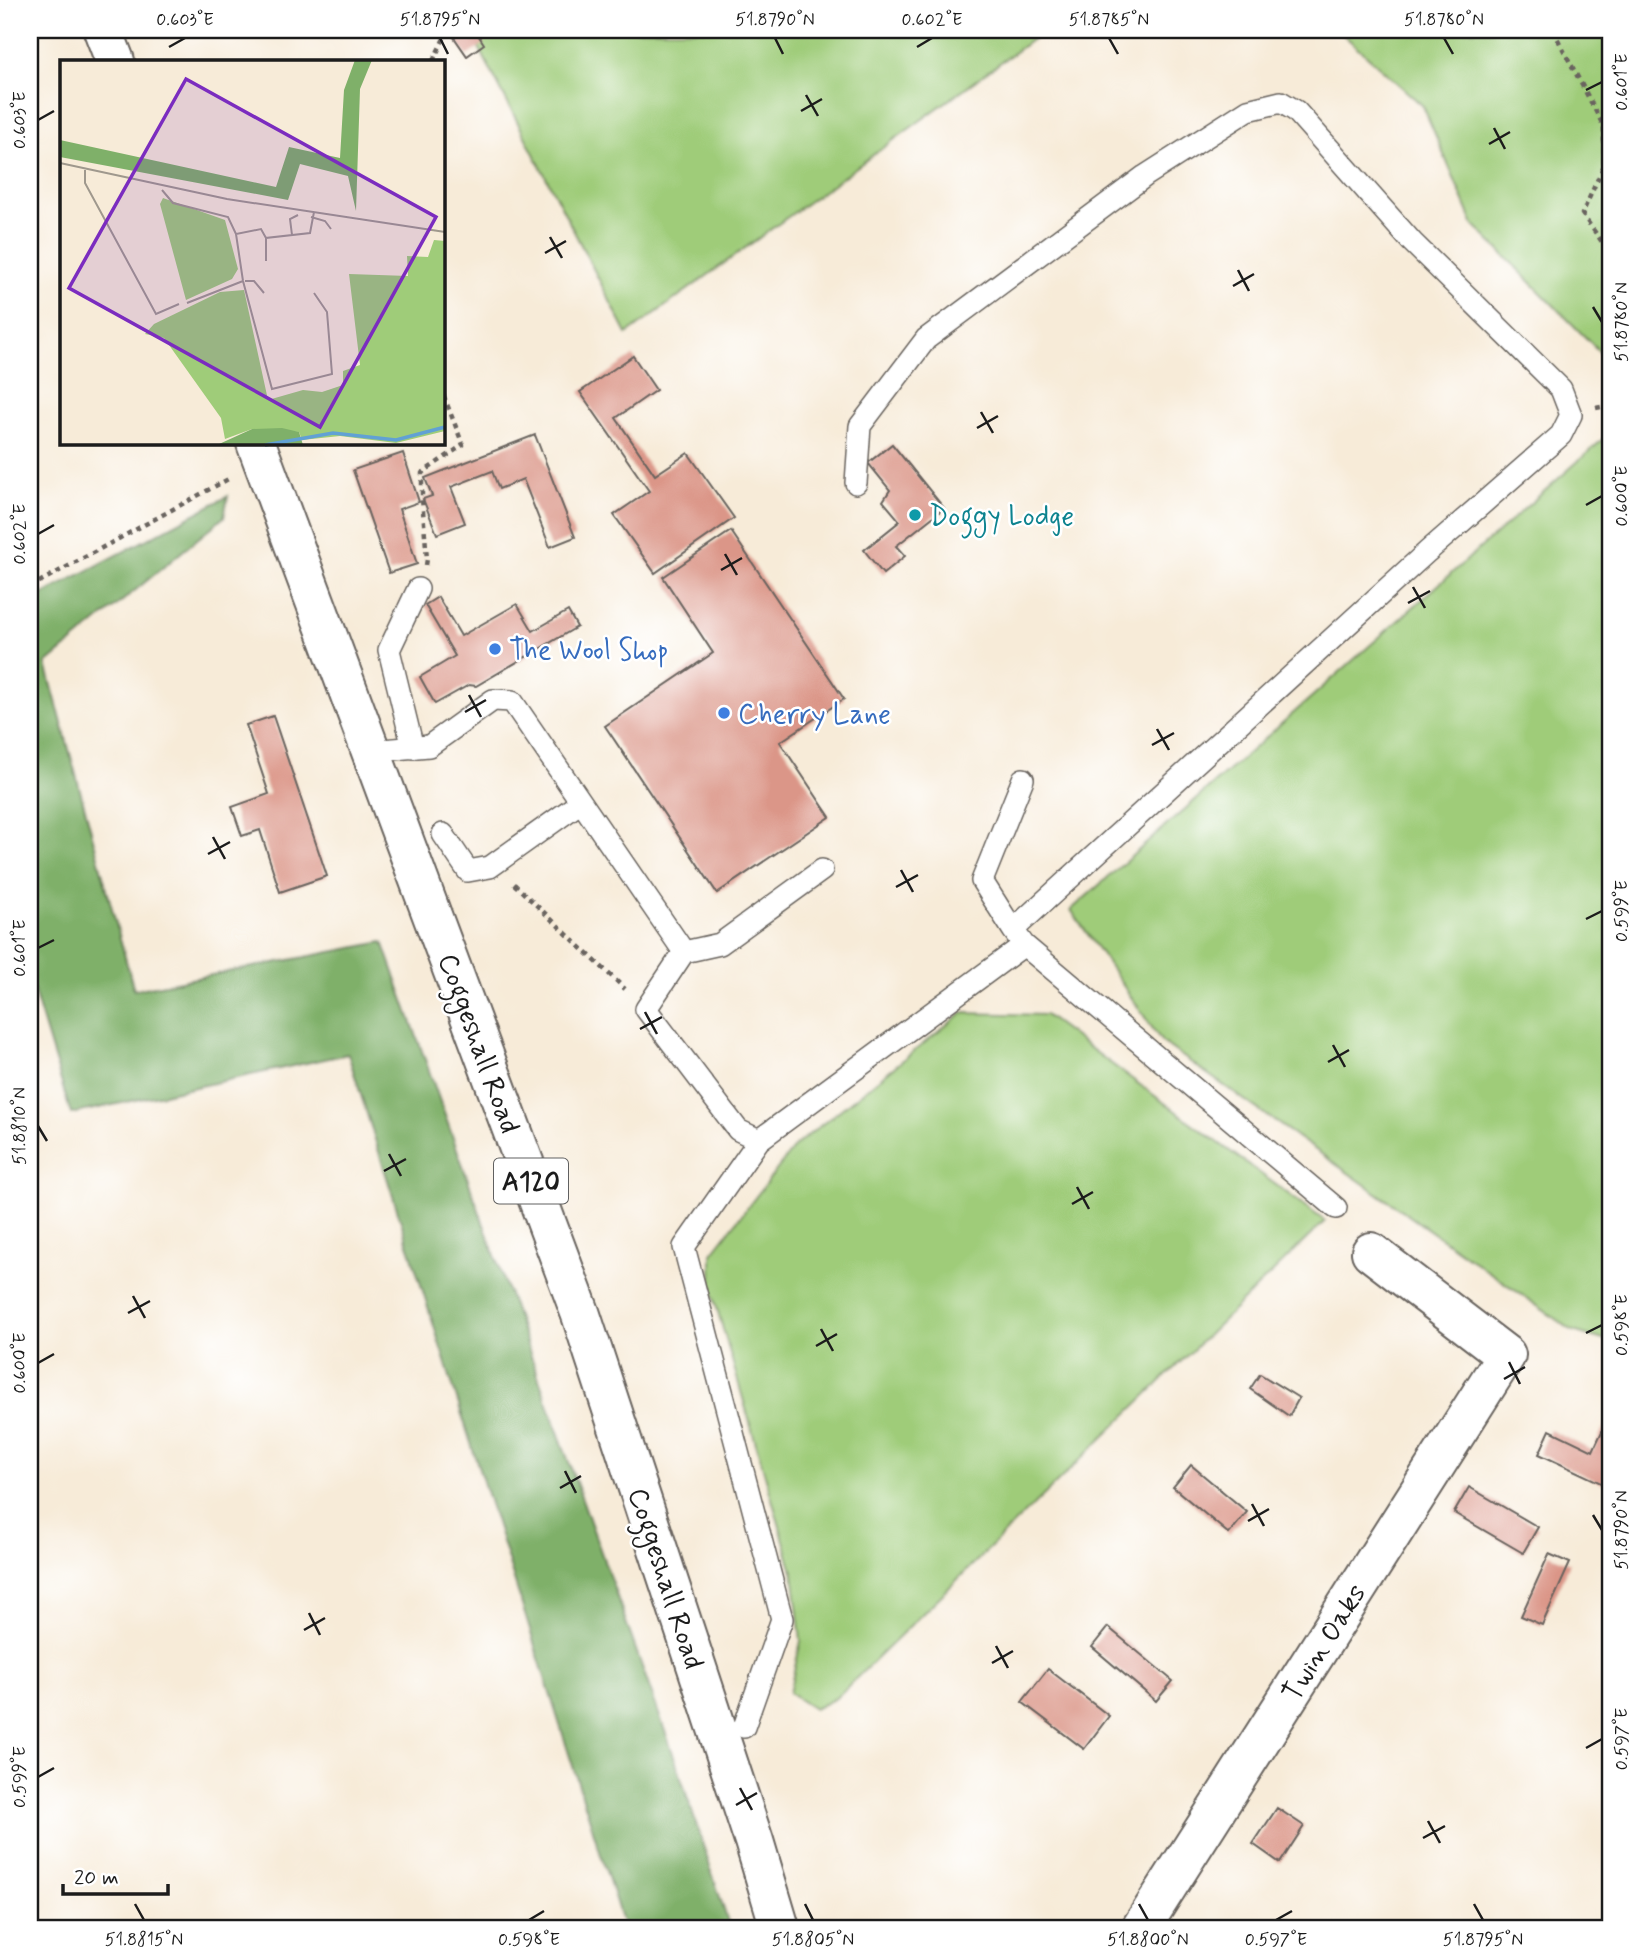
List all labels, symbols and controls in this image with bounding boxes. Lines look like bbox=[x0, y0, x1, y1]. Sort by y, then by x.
text: 0.603°E bbox=[156, 8, 214, 32]
text: 51.8795°N bbox=[400, 8, 480, 32]
text: 51.8790°N bbox=[735, 8, 815, 32]
text: 0.602°E bbox=[901, 8, 963, 32]
text: 51.8785°N bbox=[1069, 8, 1149, 32]
text: 51.8780°N bbox=[1404, 8, 1484, 32]
text: 0.601°E bbox=[1610, 53, 1634, 111]
inset map bbox=[60, 60, 444, 444]
text: 0.603°E bbox=[8, 91, 32, 149]
text: 51.8780°N bbox=[1610, 282, 1634, 362]
text: 0.600°E bbox=[1610, 465, 1634, 527]
place label: Doggy Lodge bbox=[929, 499, 1074, 539]
text: 0.602°E bbox=[8, 503, 32, 565]
marker: Doggy Lodge bbox=[907, 507, 923, 523]
place label: The Wool Shop bbox=[509, 633, 669, 670]
marker: The Wool Shop bbox=[487, 641, 503, 657]
place label: Cherry Lane bbox=[738, 697, 891, 734]
marker: Cherry Lane bbox=[716, 705, 732, 721]
text: 0.599°E bbox=[1610, 880, 1634, 942]
text: 0.601°E bbox=[8, 919, 32, 977]
street label: Coggeshall Road bbox=[425, 949, 527, 1140]
text: 51.8810°N bbox=[8, 1087, 32, 1165]
road number: A120 bbox=[494, 1158, 568, 1204]
text: 0.598°E bbox=[1610, 1294, 1634, 1356]
text: 0.600°E bbox=[8, 1332, 32, 1394]
street label: Coggeshall Road bbox=[615, 1483, 711, 1675]
text: 51.8790°N bbox=[1610, 1490, 1634, 1570]
street label: Twin Oaks bbox=[1274, 1578, 1376, 1709]
text: 0.597°E bbox=[1610, 1708, 1634, 1770]
text: 0.599°E bbox=[8, 1746, 32, 1808]
scale bar bbox=[63, 1853, 168, 1897]
text: 20 m bbox=[74, 1864, 119, 1892]
text: 51.8815°N bbox=[105, 1928, 183, 1952]
text: 0.598°E bbox=[498, 1928, 560, 1952]
text: 51.8805°N bbox=[772, 1928, 854, 1952]
text: 51.8800°N bbox=[1107, 1928, 1189, 1952]
text: 0.597°E bbox=[1245, 1928, 1307, 1952]
text: 51.8795°N bbox=[1443, 1928, 1523, 1952]

